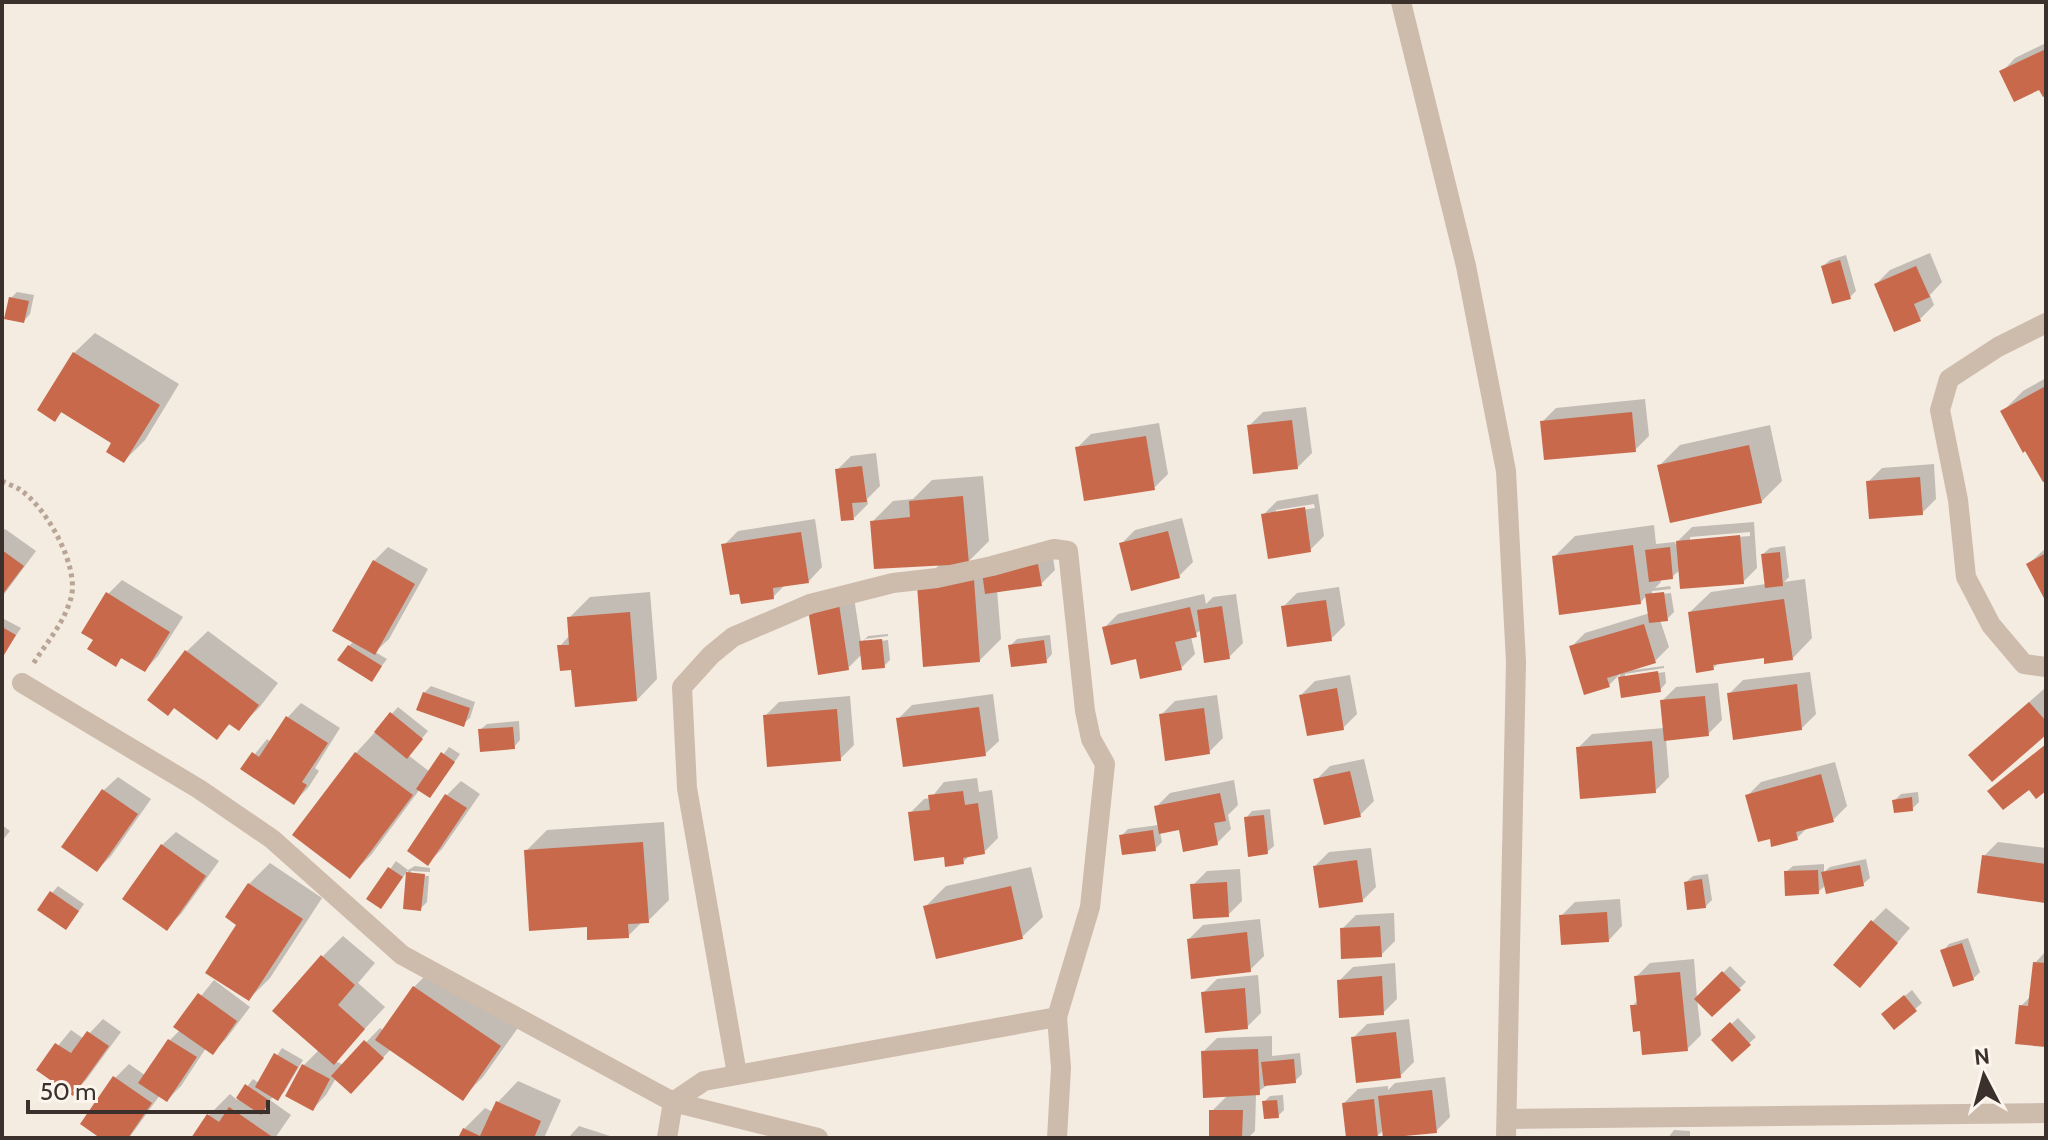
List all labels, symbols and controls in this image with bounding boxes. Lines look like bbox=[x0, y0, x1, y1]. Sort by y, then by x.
north arrow bbox=[1944, 1036, 2024, 1116]
text: N bbox=[1973, 1042, 1991, 1071]
scale bar bbox=[28, 1064, 268, 1114]
text: 50 m bbox=[40, 1077, 96, 1106]

